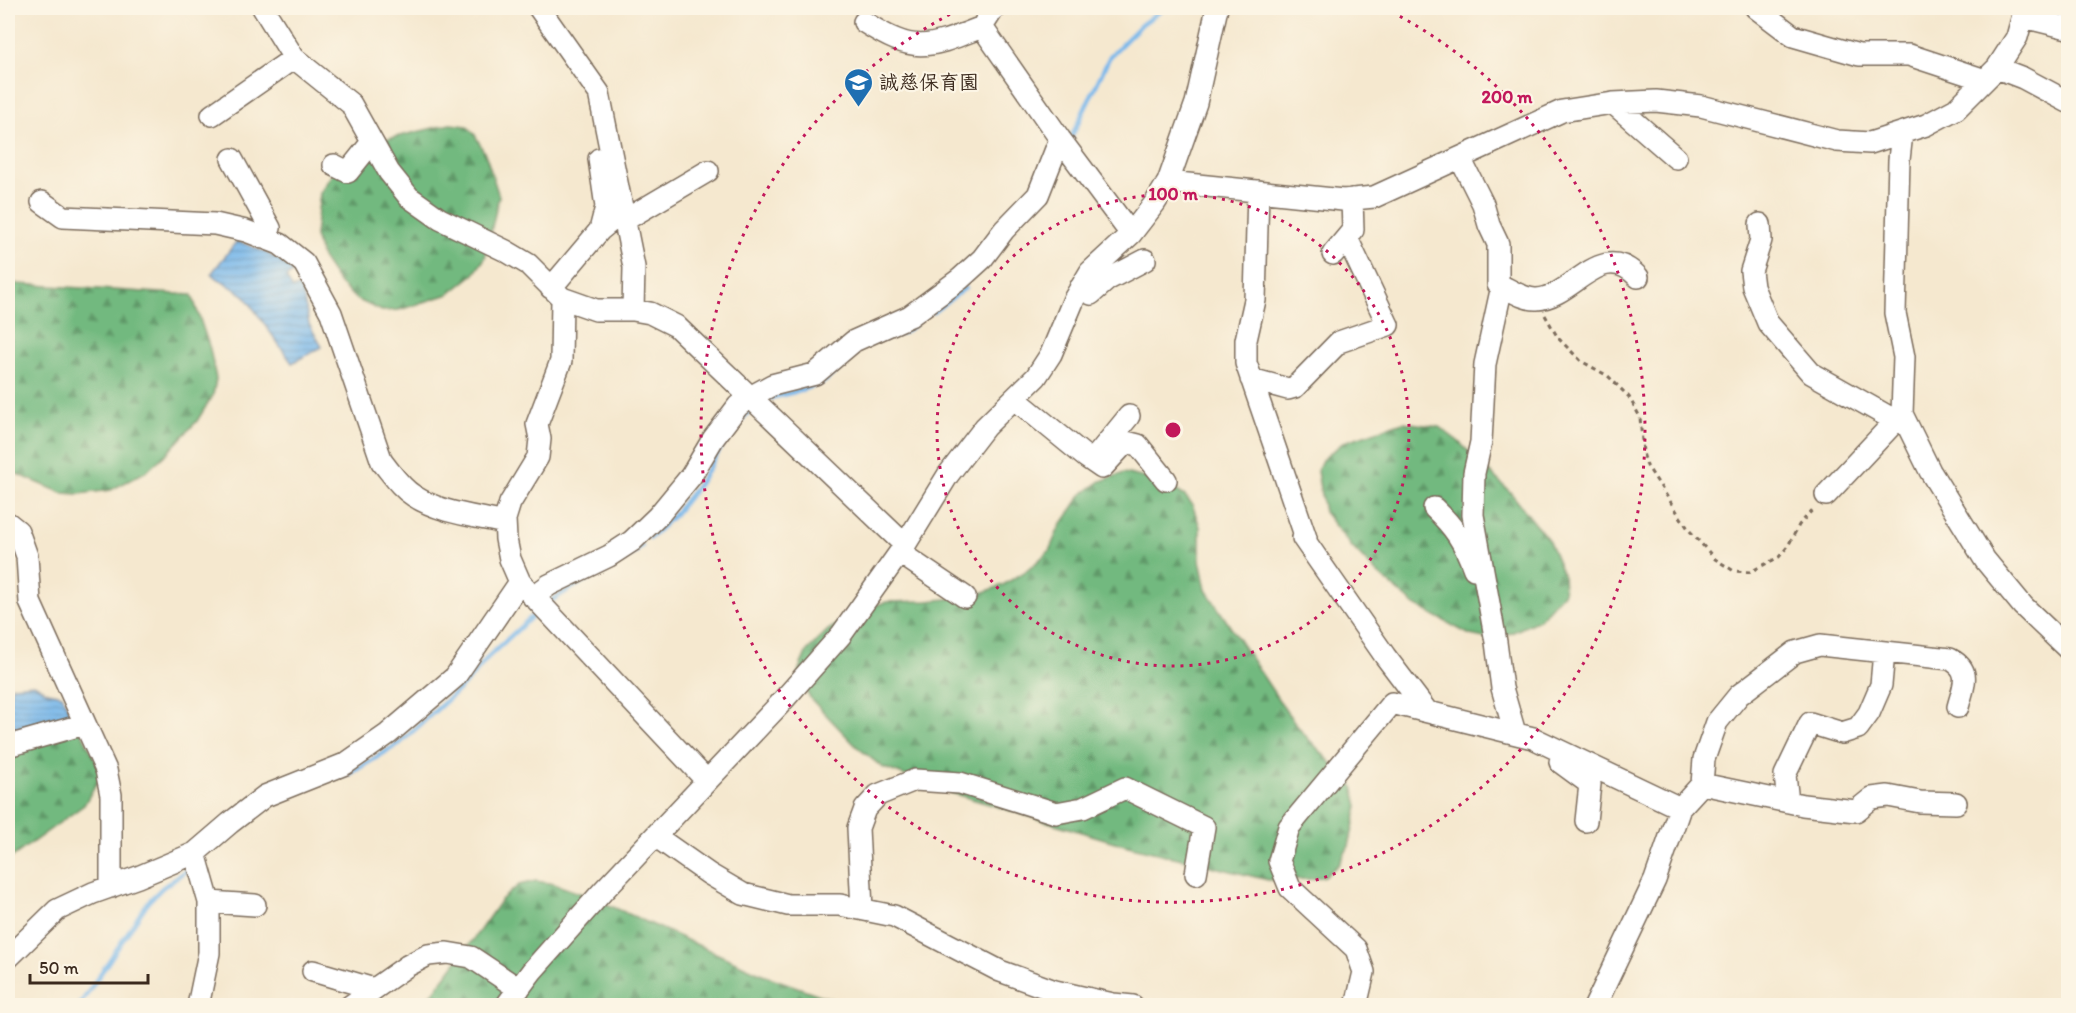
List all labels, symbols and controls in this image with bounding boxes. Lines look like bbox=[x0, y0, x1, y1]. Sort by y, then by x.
school or university icon: 誠慈保育園 bbox=[842, 66, 874, 108]
place label: 誠慈保育園 bbox=[879, 70, 979, 94]
text: 200 m bbox=[1482, 86, 1533, 108]
text: 100 m bbox=[1148, 183, 1199, 205]
centre of rings bbox=[1163, 420, 1183, 440]
scale bar bbox=[30, 947, 148, 985]
text: 50 m bbox=[39, 957, 79, 979]

